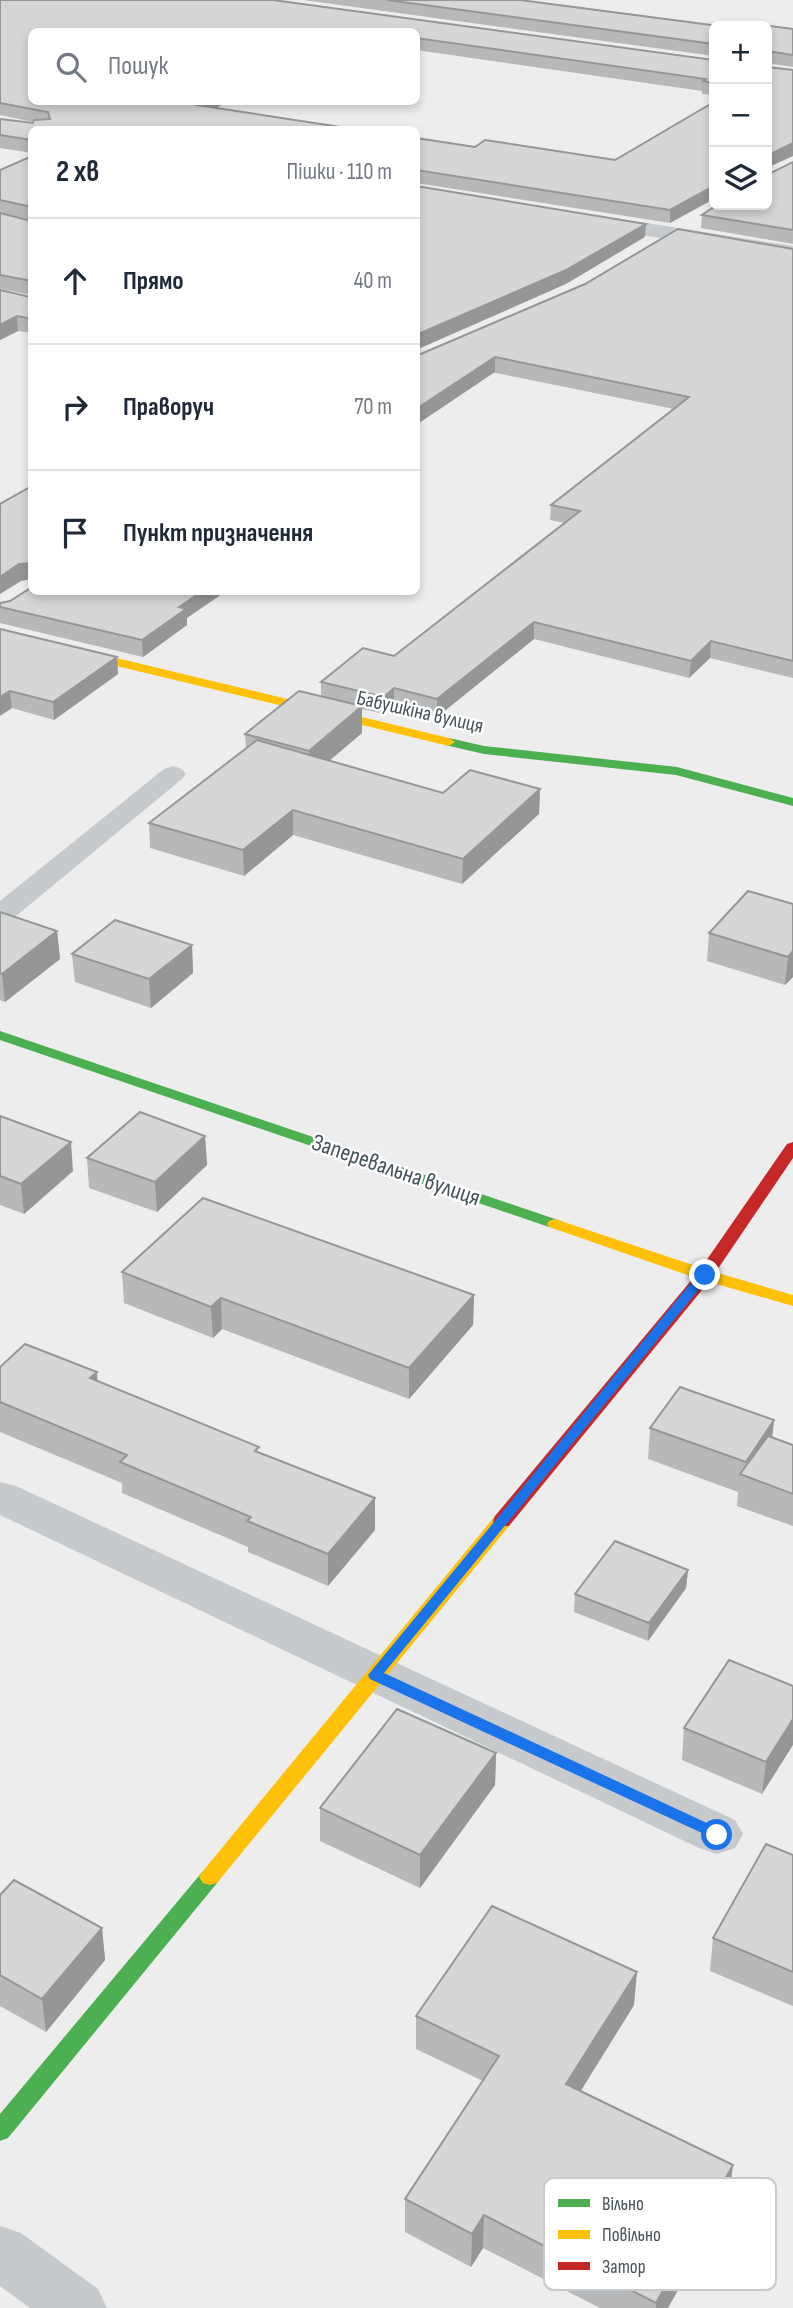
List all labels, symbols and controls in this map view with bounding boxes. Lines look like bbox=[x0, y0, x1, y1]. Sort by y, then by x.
map controls bbox=[709, 21, 772, 210]
button: + bbox=[709, 21, 772, 84]
search box bbox=[28, 28, 420, 105]
icon: search bbox=[52, 48, 90, 86]
text: Пошук bbox=[108, 51, 168, 82]
button: − bbox=[709, 84, 772, 147]
button: layers bbox=[709, 147, 772, 210]
text: 2 хв bbox=[56, 154, 99, 190]
text: Пішки · 110 m bbox=[287, 158, 392, 186]
icon: ahead bbox=[56, 262, 94, 300]
text: Прямо bbox=[123, 266, 184, 297]
text: 40 m bbox=[354, 267, 392, 295]
icon: right bbox=[56, 388, 94, 426]
text: Праворуч bbox=[123, 392, 214, 423]
text: 70 m bbox=[354, 393, 392, 421]
icon: arrive bbox=[56, 514, 94, 552]
text: Пункт призначення bbox=[123, 518, 313, 549]
street label: Бабушкіна вулиця bbox=[354, 685, 486, 739]
street label: Заперевальна вулиця bbox=[308, 1128, 484, 1212]
route end bbox=[689, 1259, 720, 1290]
route start bbox=[701, 1819, 732, 1850]
legend bbox=[544, 2178, 776, 2290]
text: Вільно bbox=[602, 2193, 644, 2216]
text: Повільно bbox=[602, 2224, 661, 2247]
text: Затор bbox=[602, 2256, 646, 2279]

